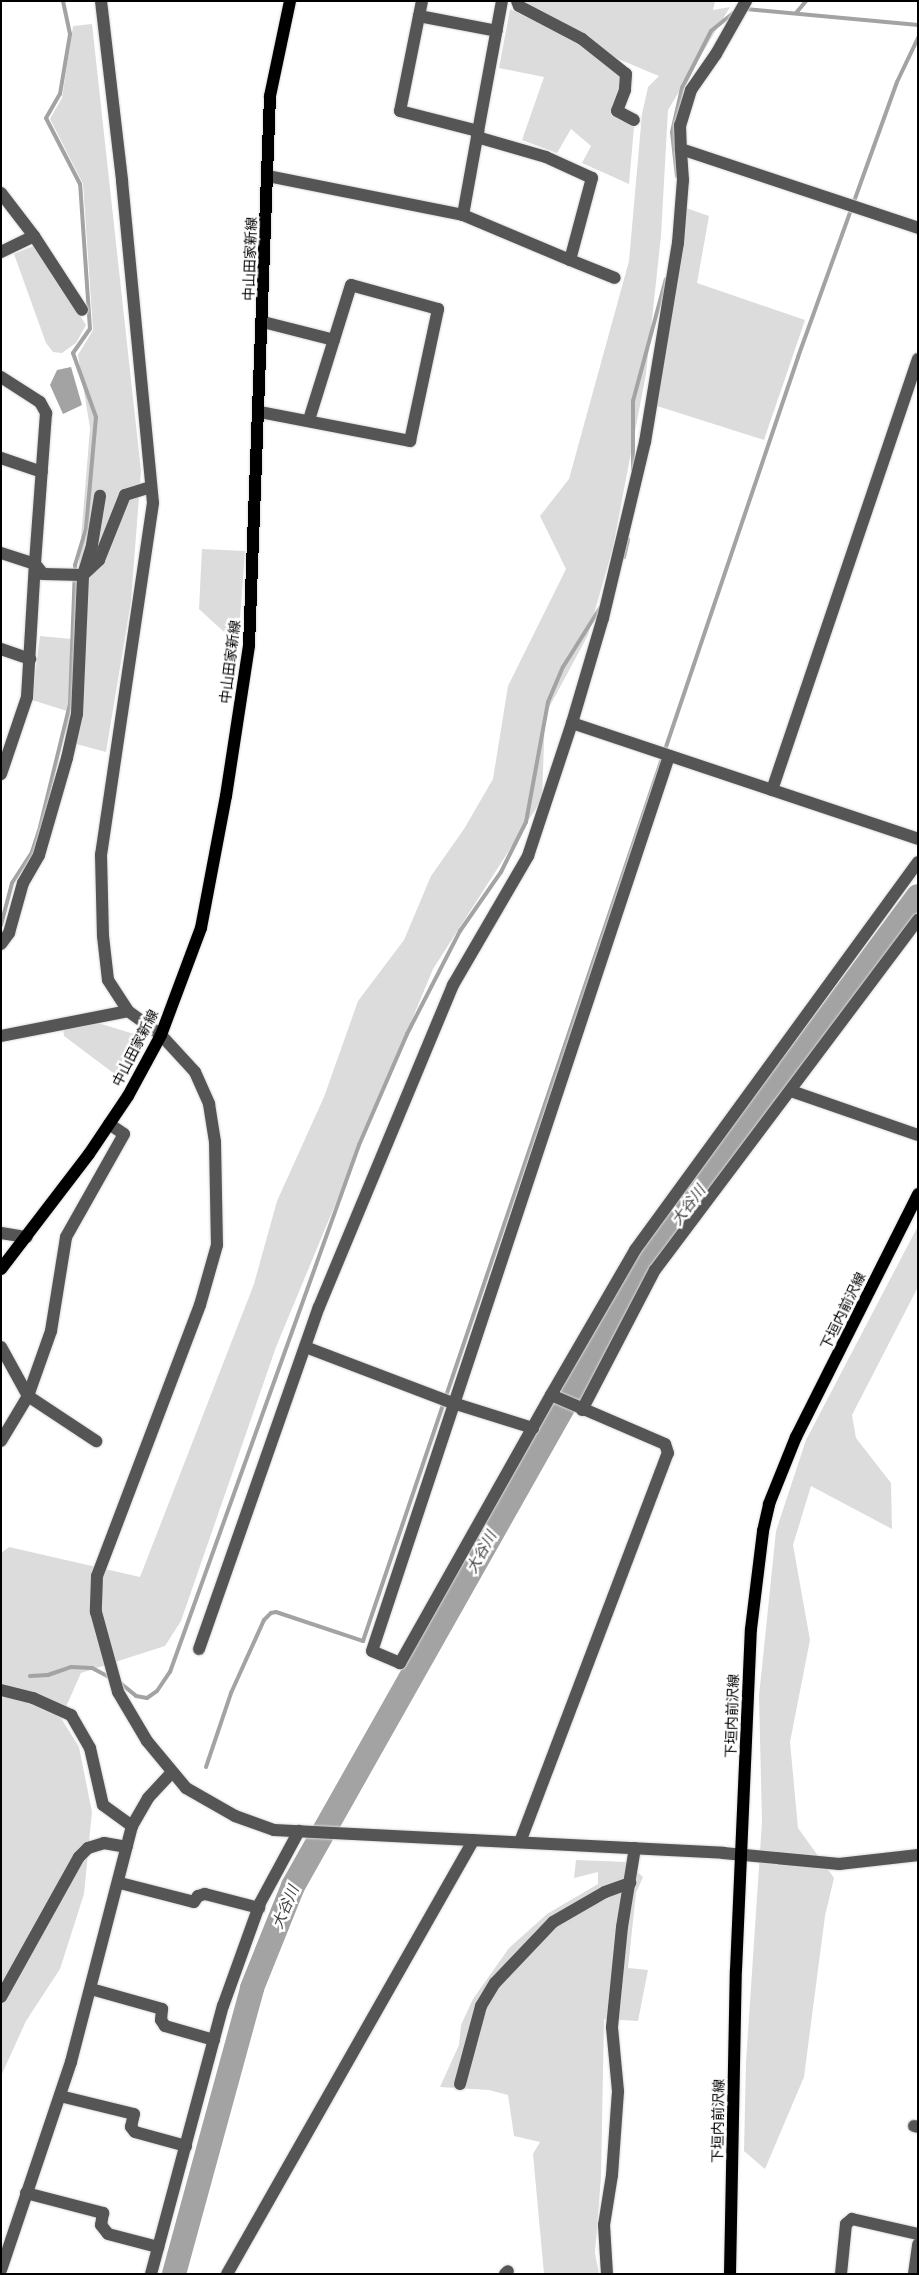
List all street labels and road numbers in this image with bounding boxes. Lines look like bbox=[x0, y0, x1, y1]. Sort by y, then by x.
street label: 中山田家新線 bbox=[240, 217, 260, 301]
street label: 中山田家新線 bbox=[217, 619, 243, 705]
street label: 中山田家新線 bbox=[108, 1007, 162, 1089]
street label: 下垣内前沢線 bbox=[817, 1270, 869, 1352]
street label: 下垣内前沢線 bbox=[722, 1674, 742, 1758]
street label: 下垣内前沢線 bbox=[709, 2079, 727, 2163]

